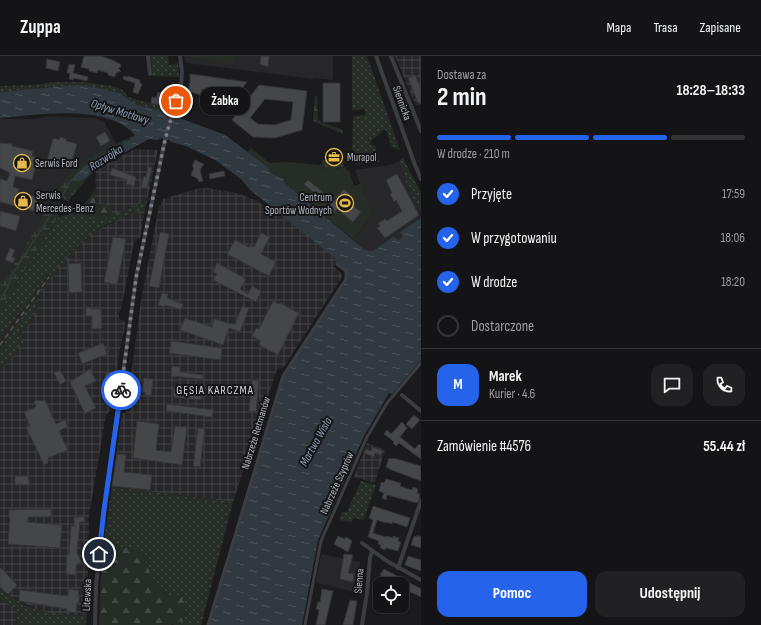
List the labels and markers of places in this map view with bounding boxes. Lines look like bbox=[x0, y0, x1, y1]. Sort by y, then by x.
pin bbox=[159, 84, 193, 118]
callout: Żabka bbox=[200, 87, 250, 115]
office icon: Murapol bbox=[324, 147, 344, 167]
place label: Murapol bbox=[347, 151, 377, 164]
shop icon: Serwis Ford bbox=[12, 153, 32, 173]
place label: Serwis Ford bbox=[35, 157, 78, 170]
place label: Serwis Mercedes-Benz bbox=[36, 189, 94, 215]
shop icon: Serwis Mercedes-Benz bbox=[13, 191, 33, 211]
place label: Centrum Sportów Wodnych bbox=[265, 191, 332, 217]
sports icon: Centrum Sportów Wodnych bbox=[335, 193, 355, 213]
pin bbox=[82, 537, 116, 571]

